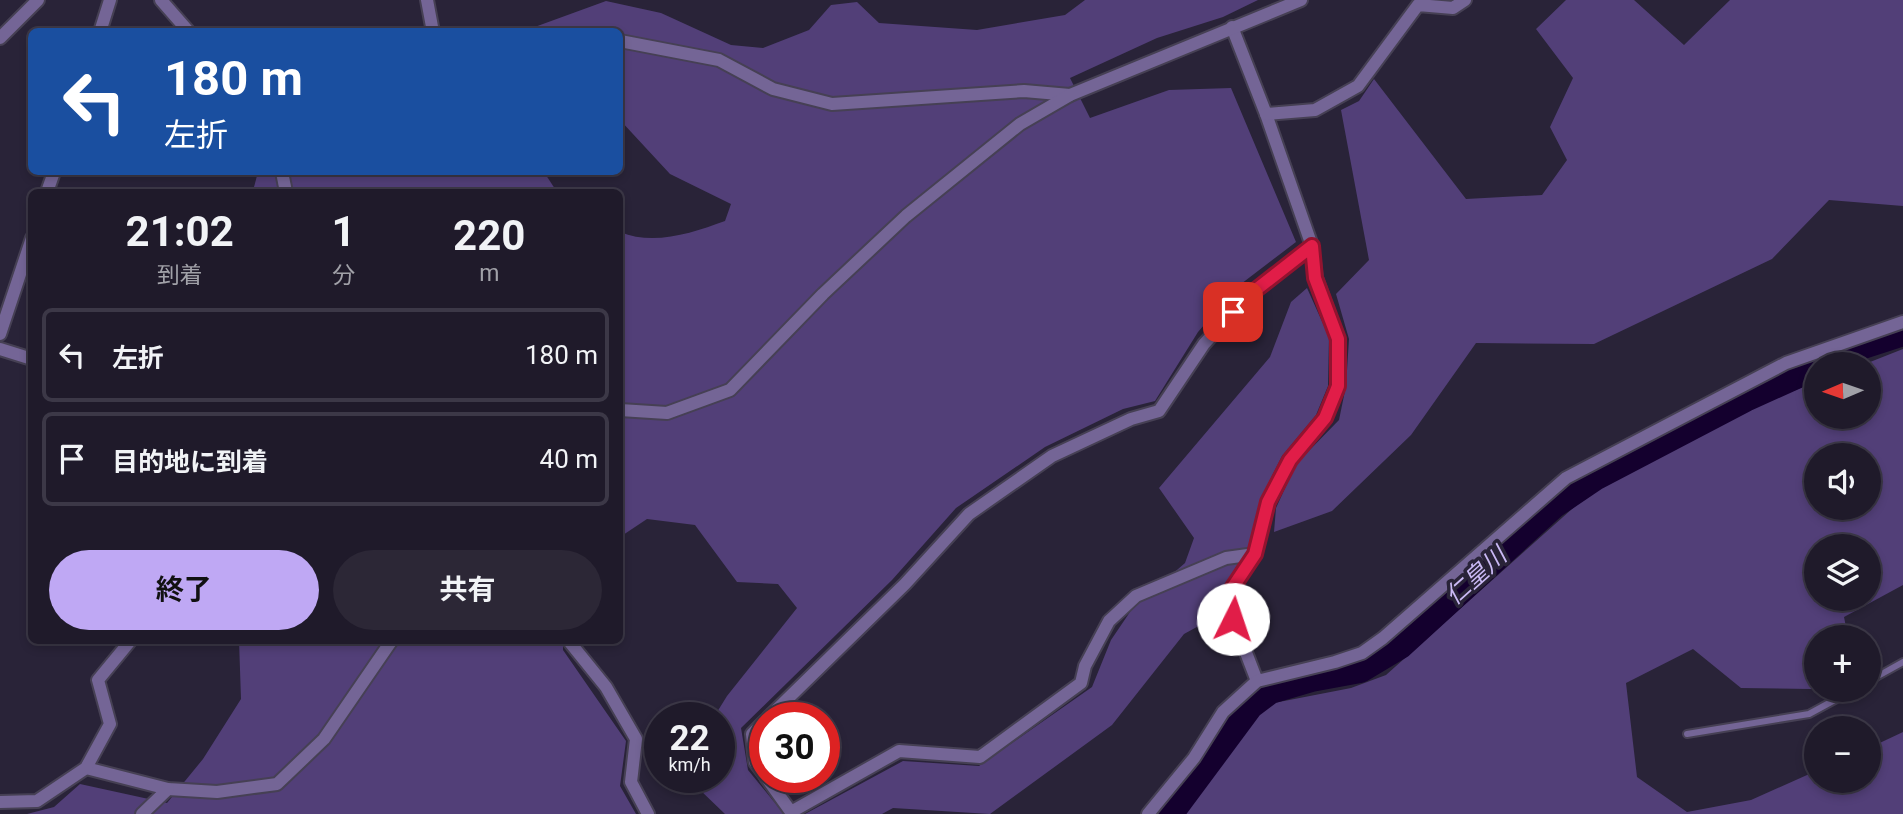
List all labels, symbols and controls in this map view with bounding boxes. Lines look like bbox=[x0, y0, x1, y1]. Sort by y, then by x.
text: 180 m bbox=[164, 50, 303, 107]
icon: left bbox=[49, 56, 140, 147]
text: 左折 bbox=[164, 116, 228, 154]
text: 21:02 bbox=[126, 207, 234, 256]
text: 1 bbox=[331, 207, 356, 256]
text: 220 bbox=[453, 211, 525, 260]
text: m bbox=[479, 260, 499, 287]
text: 到着 bbox=[157, 262, 203, 289]
text: 分 bbox=[332, 262, 355, 289]
pin bbox=[1203, 282, 1263, 342]
icon: arrive bbox=[1214, 293, 1252, 331]
icon: left bbox=[53, 336, 91, 374]
text: 180 m bbox=[525, 340, 598, 370]
text: 左折 bbox=[112, 343, 164, 373]
north arrow bbox=[1804, 352, 1881, 429]
map controls bbox=[1804, 352, 1881, 793]
icon: arrive bbox=[53, 440, 91, 478]
button: sound bbox=[1804, 443, 1881, 520]
text: 40 m bbox=[540, 444, 598, 474]
text: 目的地に到着 bbox=[112, 447, 268, 477]
button: layers bbox=[1804, 534, 1881, 611]
water label: 仁皇川 bbox=[1440, 539, 1514, 610]
button: 終了 bbox=[49, 550, 319, 630]
button: 共有 bbox=[333, 550, 602, 630]
position arrow bbox=[1196, 582, 1270, 656]
button: + bbox=[1804, 625, 1881, 702]
speed limit sign: 30 bbox=[749, 702, 840, 793]
button: − bbox=[1804, 716, 1881, 793]
text: 22 bbox=[669, 718, 710, 759]
text: km/h bbox=[668, 754, 711, 775]

